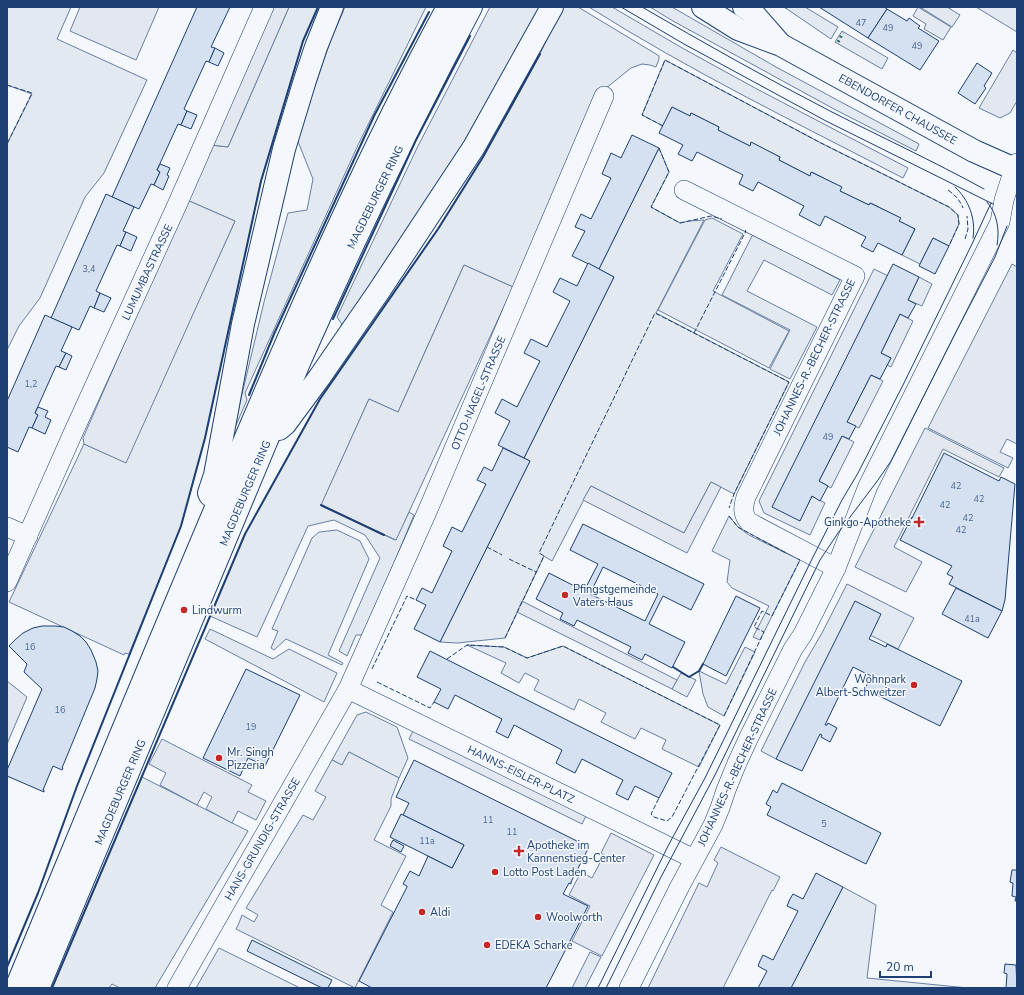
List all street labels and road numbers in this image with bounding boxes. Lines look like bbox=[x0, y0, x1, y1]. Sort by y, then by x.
street label: EBENDORFER CHAUSSEE bbox=[836, 71, 960, 148]
street label: MAGDEBURGER RING bbox=[344, 143, 407, 252]
street label: LUMUMBASTRASSE bbox=[119, 222, 176, 323]
street label: JOHANNES-R.-BECHER-STRASSE bbox=[769, 276, 859, 439]
street label: OTTO-NAGEL-STRASSE bbox=[448, 334, 509, 453]
street label: MAGDEBURGER RING bbox=[216, 438, 275, 548]
street label: JOHANNES-R.-BECHER-STRASSE bbox=[694, 686, 781, 849]
street label: MAGDEBURGER RING bbox=[91, 737, 150, 847]
street label: HANNS-EISLER-PLATZ bbox=[465, 742, 577, 807]
street label: HANS-GRUNDIG-STRASSE bbox=[221, 775, 304, 903]

